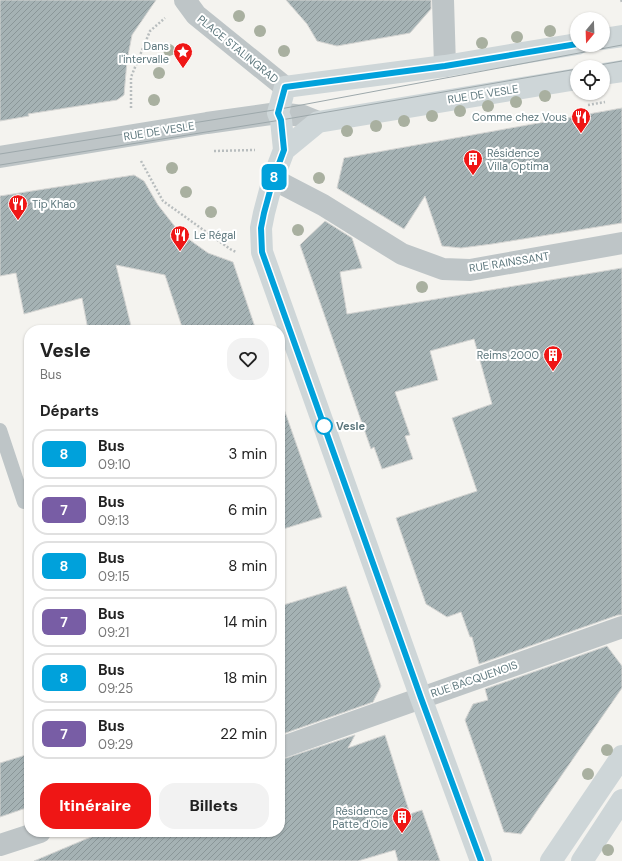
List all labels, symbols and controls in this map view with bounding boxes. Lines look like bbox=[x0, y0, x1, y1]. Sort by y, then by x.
street label: PLACE STALINGRAD bbox=[195, 12, 282, 86]
north arrow bbox=[570, 12, 610, 52]
map controls bbox=[570, 12, 610, 100]
place label: Dans l'intervalle bbox=[119, 39, 169, 66]
place icon: Dans l'intervalle bbox=[172, 41, 194, 69]
button: locate bbox=[570, 60, 610, 100]
street label: RUE DE VESLE bbox=[447, 81, 519, 107]
restaurant icon: Comme chez Vous bbox=[570, 106, 592, 134]
place label: Comme chez Vous bbox=[472, 110, 567, 124]
street label: RUE DE VESLE bbox=[123, 118, 195, 144]
place label: Résidence Villa Optima bbox=[487, 146, 549, 173]
building icon: Résidence Villa Optima bbox=[462, 148, 484, 176]
line badge: 8 bbox=[261, 164, 287, 190]
text: 8 bbox=[270, 168, 278, 186]
restaurant icon: Tip Khao bbox=[7, 193, 29, 221]
place label: Tip Khao bbox=[32, 197, 76, 211]
restaurant icon: Le Régal bbox=[169, 224, 191, 252]
place label: Le Régal bbox=[194, 228, 236, 242]
street label: RUE RAINSSANT bbox=[468, 249, 550, 275]
text: Vesle bbox=[40, 338, 91, 363]
button: heart bbox=[227, 338, 269, 380]
building icon: Reims 2000 bbox=[542, 344, 564, 372]
place label: Reims 2000 bbox=[477, 348, 539, 362]
text: Bus bbox=[40, 366, 62, 383]
text: Départs bbox=[40, 401, 99, 421]
marker: Vesle bbox=[315, 417, 333, 435]
place label: Vesle bbox=[336, 419, 366, 433]
text: Bus bbox=[98, 436, 125, 456]
text: 3 min bbox=[229, 444, 267, 464]
text: 8 bbox=[60, 445, 68, 463]
text: 09:10 bbox=[98, 456, 131, 473]
text: Bus bbox=[98, 492, 125, 512]
text: 6 min bbox=[228, 500, 267, 520]
text: 7 bbox=[60, 501, 68, 519]
text: 09:13 bbox=[98, 512, 129, 529]
text: Bus bbox=[98, 548, 125, 568]
text: 8 min bbox=[228, 556, 267, 576]
text: 8 bbox=[60, 557, 68, 575]
text: 09:15 bbox=[98, 568, 130, 585]
text: Bus bbox=[98, 604, 125, 624]
text: 14 min bbox=[224, 612, 267, 632]
text: 7 bbox=[60, 613, 68, 631]
text: 09:21 bbox=[98, 624, 129, 641]
street label: RUE BACQUENOIS bbox=[429, 658, 519, 700]
text: Bus bbox=[98, 660, 125, 680]
text: 18 min bbox=[224, 668, 267, 688]
text: 8 bbox=[60, 669, 68, 687]
text: 09:25 bbox=[98, 680, 133, 697]
text: Bus bbox=[98, 716, 125, 736]
text: 22 min bbox=[220, 724, 267, 744]
text: 7 bbox=[60, 725, 68, 743]
text: 09:29 bbox=[98, 736, 133, 753]
button: Itinéraire bbox=[40, 783, 151, 829]
button: Billets bbox=[159, 783, 269, 829]
place label: Résidence Patte d'Oie bbox=[332, 804, 388, 831]
building icon: Résidence Patte d'Oie bbox=[391, 806, 413, 834]

